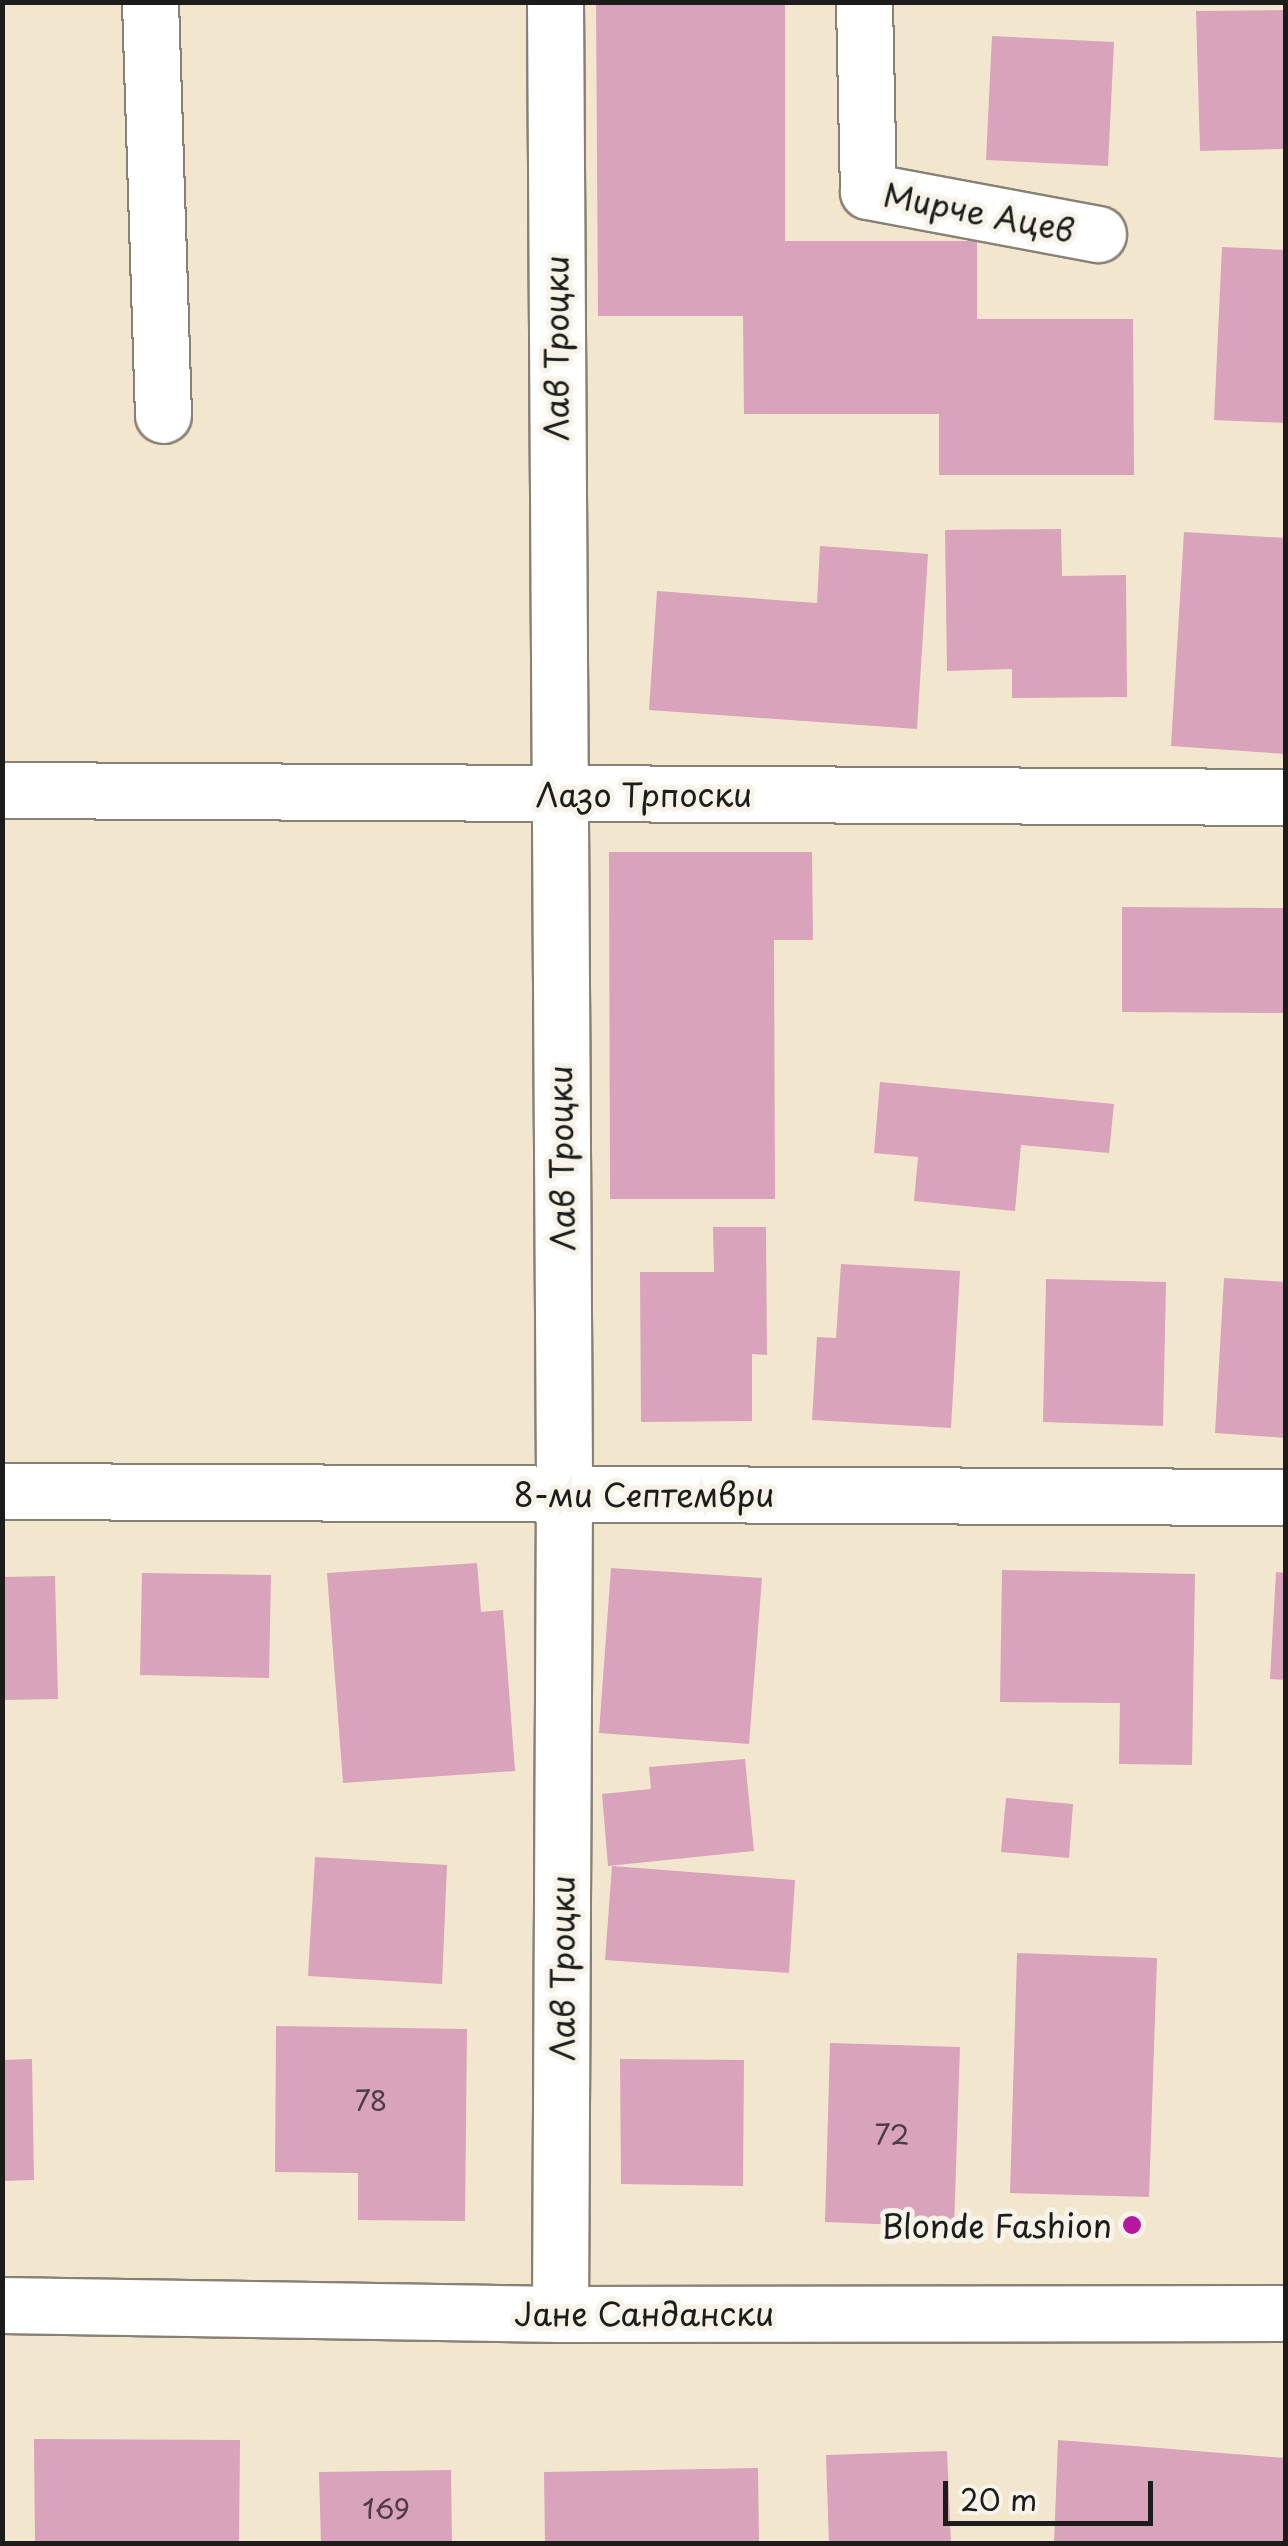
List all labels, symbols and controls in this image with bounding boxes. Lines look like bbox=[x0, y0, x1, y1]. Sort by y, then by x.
street label: Мирче Ацев bbox=[880, 175, 1078, 249]
street label: Лав Троцки bbox=[537, 255, 575, 441]
street label: Лазо Трпоски bbox=[535, 775, 753, 813]
street label: Лав Троцки bbox=[540, 1065, 582, 1251]
street label: 8-ми Септември bbox=[514, 1475, 774, 1513]
street label: Лав Троцки bbox=[543, 1875, 581, 2061]
house number: 78 bbox=[355, 2083, 387, 2117]
house number: 72 bbox=[874, 2117, 910, 2151]
place label: Blonde Fashion bbox=[881, 2206, 1112, 2244]
marker: Blonde Fashion bbox=[1121, 2214, 1143, 2236]
street label: Јане Сандански bbox=[513, 2294, 775, 2332]
scale bar bbox=[948, 2461, 1158, 2523]
text: 20 m bbox=[960, 2476, 1037, 2521]
house number: 169 bbox=[362, 2491, 410, 2525]

